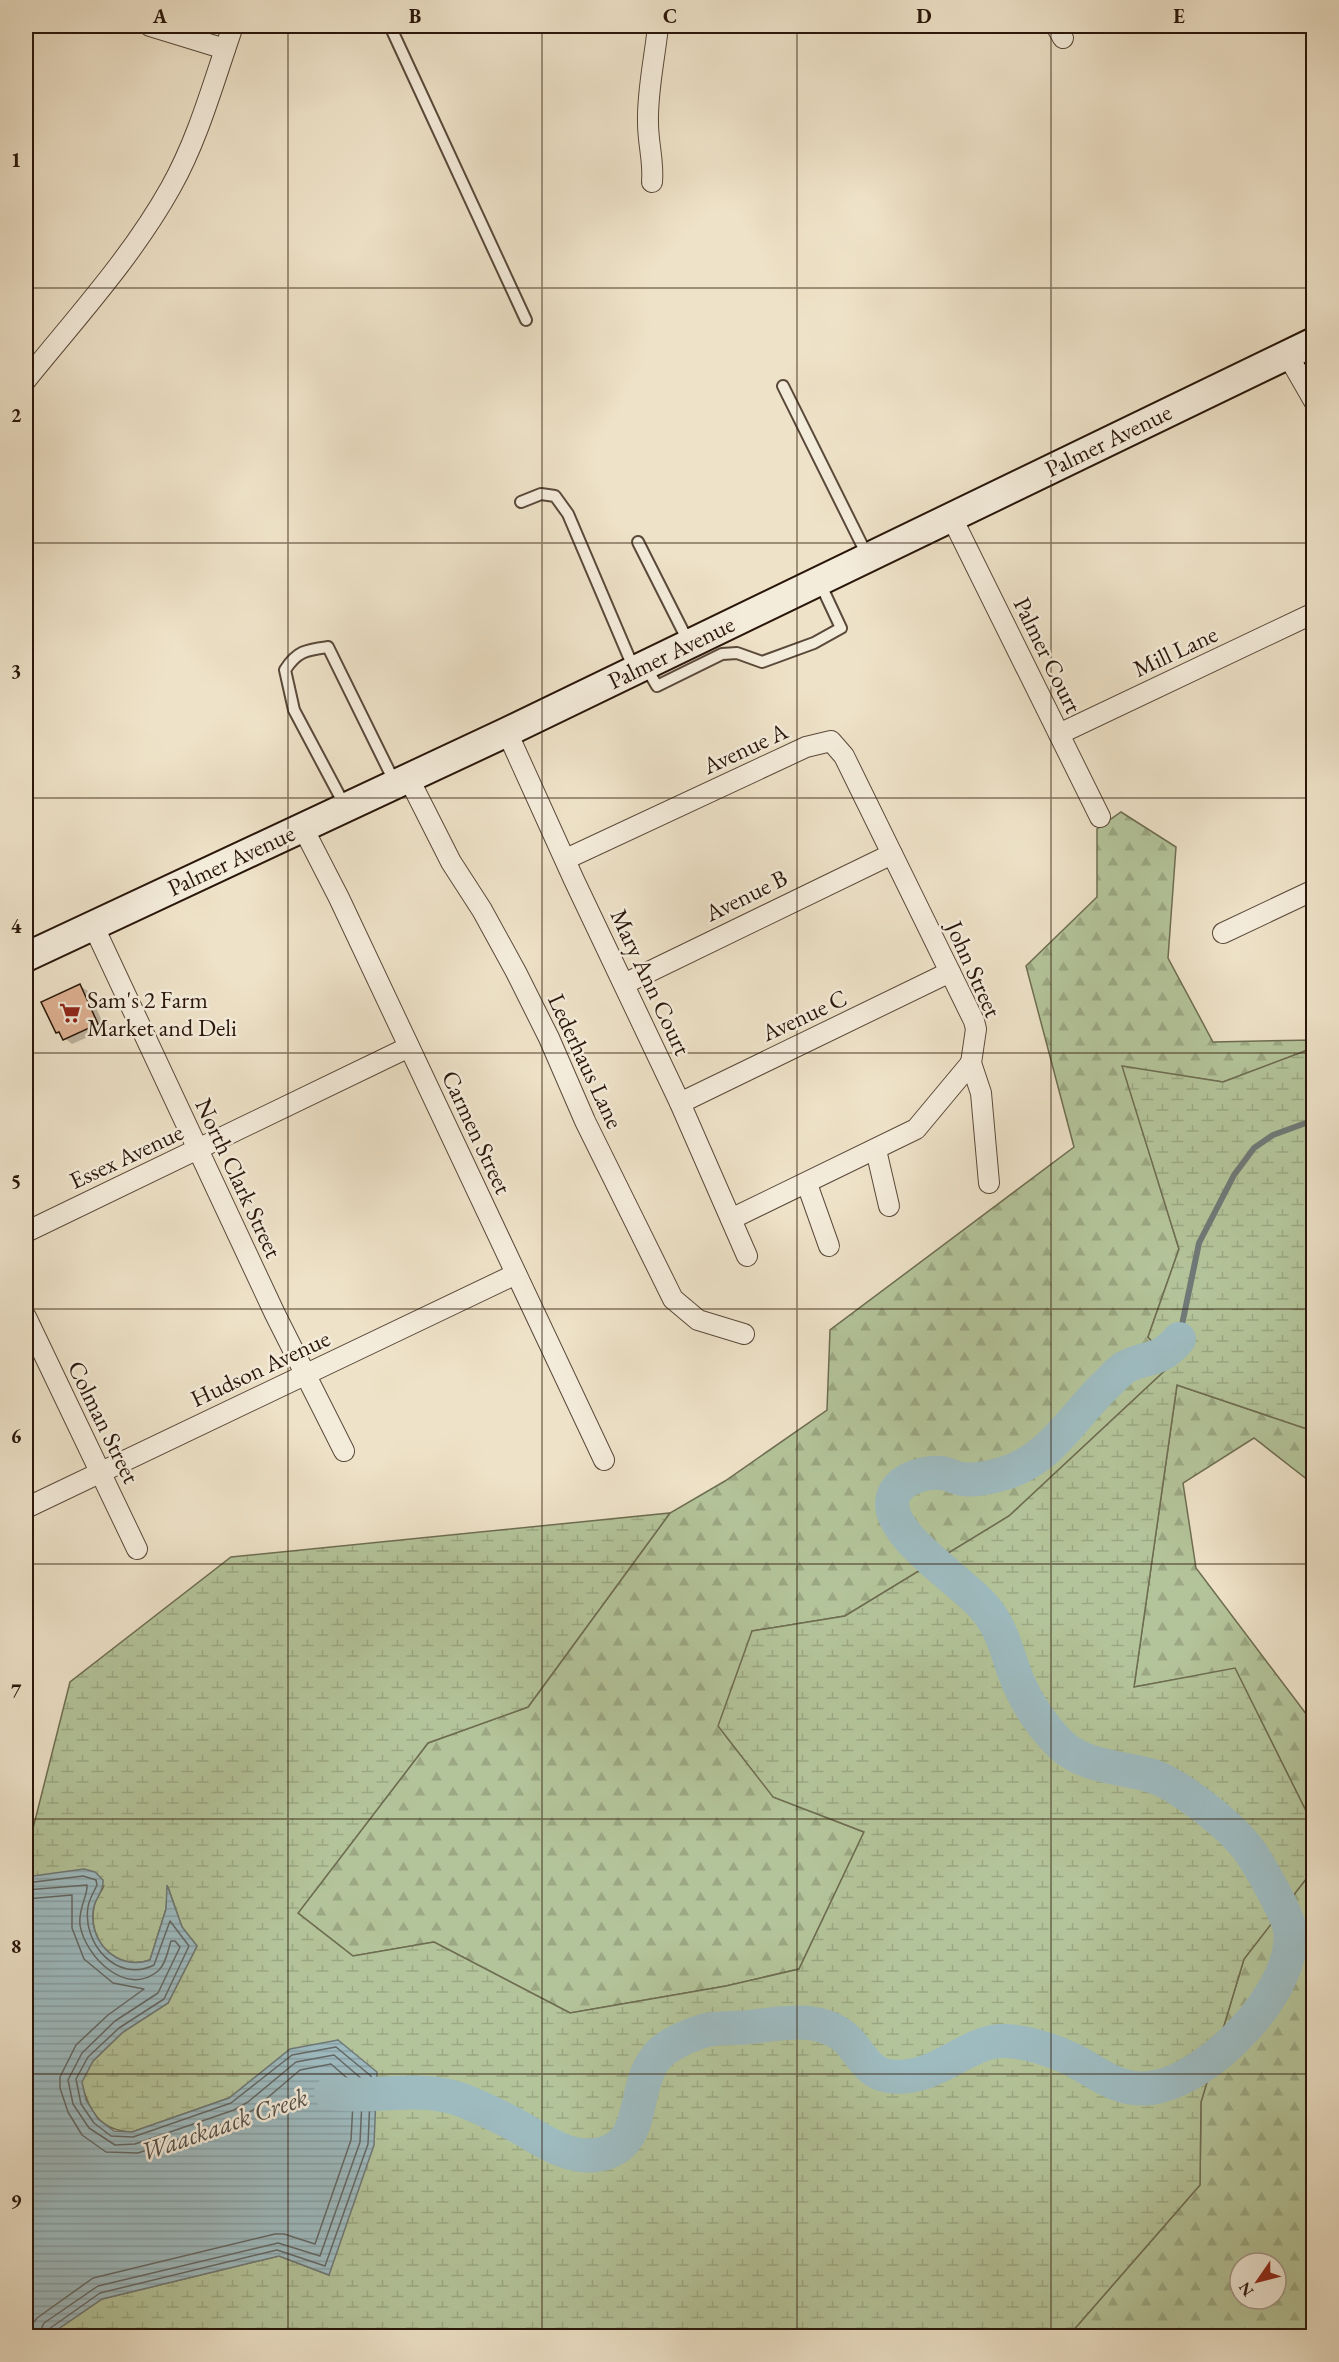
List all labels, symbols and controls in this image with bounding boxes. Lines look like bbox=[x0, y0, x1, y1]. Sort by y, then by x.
text: A bbox=[152, 3, 168, 29]
text: B bbox=[409, 3, 421, 29]
text: C bbox=[663, 3, 677, 29]
text: D bbox=[916, 3, 932, 29]
text: E bbox=[1173, 3, 1185, 29]
text: 1 bbox=[11, 147, 21, 173]
street label: Palmer Avenue bbox=[1040, 396, 1176, 484]
text: 2 bbox=[11, 402, 22, 428]
street label: Palmer Court bbox=[1007, 592, 1090, 719]
street label: Palmer Avenue bbox=[603, 608, 739, 696]
street label: Mill Lane bbox=[1128, 618, 1222, 684]
text: 3 bbox=[11, 658, 21, 684]
street label: Avenue A bbox=[697, 715, 793, 782]
street label: Palmer Avenue bbox=[162, 817, 300, 903]
street label: Avenue B bbox=[699, 862, 792, 929]
street label: Mary Ann Court bbox=[604, 904, 699, 1061]
text: 4 bbox=[11, 913, 22, 939]
street label: John Street bbox=[938, 914, 1009, 1022]
street label: Avenue C bbox=[755, 982, 852, 1049]
place label: Sam's 2 Farm Market and Deli bbox=[87, 984, 237, 1043]
street label: Lederhaus Lane bbox=[541, 989, 631, 1133]
supermarket icon: Sam's 2 Farm Market and Deli bbox=[58, 1001, 82, 1025]
street label: Carmen Street bbox=[435, 1065, 519, 1199]
street label: North Clark Street bbox=[188, 1093, 290, 1263]
street label: Essex Avenue bbox=[64, 1116, 188, 1196]
text: 5 bbox=[11, 1168, 21, 1194]
street label: Hudson Avenue bbox=[185, 1322, 335, 1414]
street label: Colman Street bbox=[61, 1356, 147, 1489]
text: 6 bbox=[11, 1423, 22, 1449]
text: 7 bbox=[11, 1678, 22, 1704]
text: 8 bbox=[11, 1933, 21, 1959]
water label: Waackaack Creek bbox=[136, 2079, 312, 2168]
text: 9 bbox=[11, 2188, 22, 2214]
north arrow bbox=[1228, 2251, 1288, 2311]
text: N bbox=[1234, 2278, 1258, 2301]

